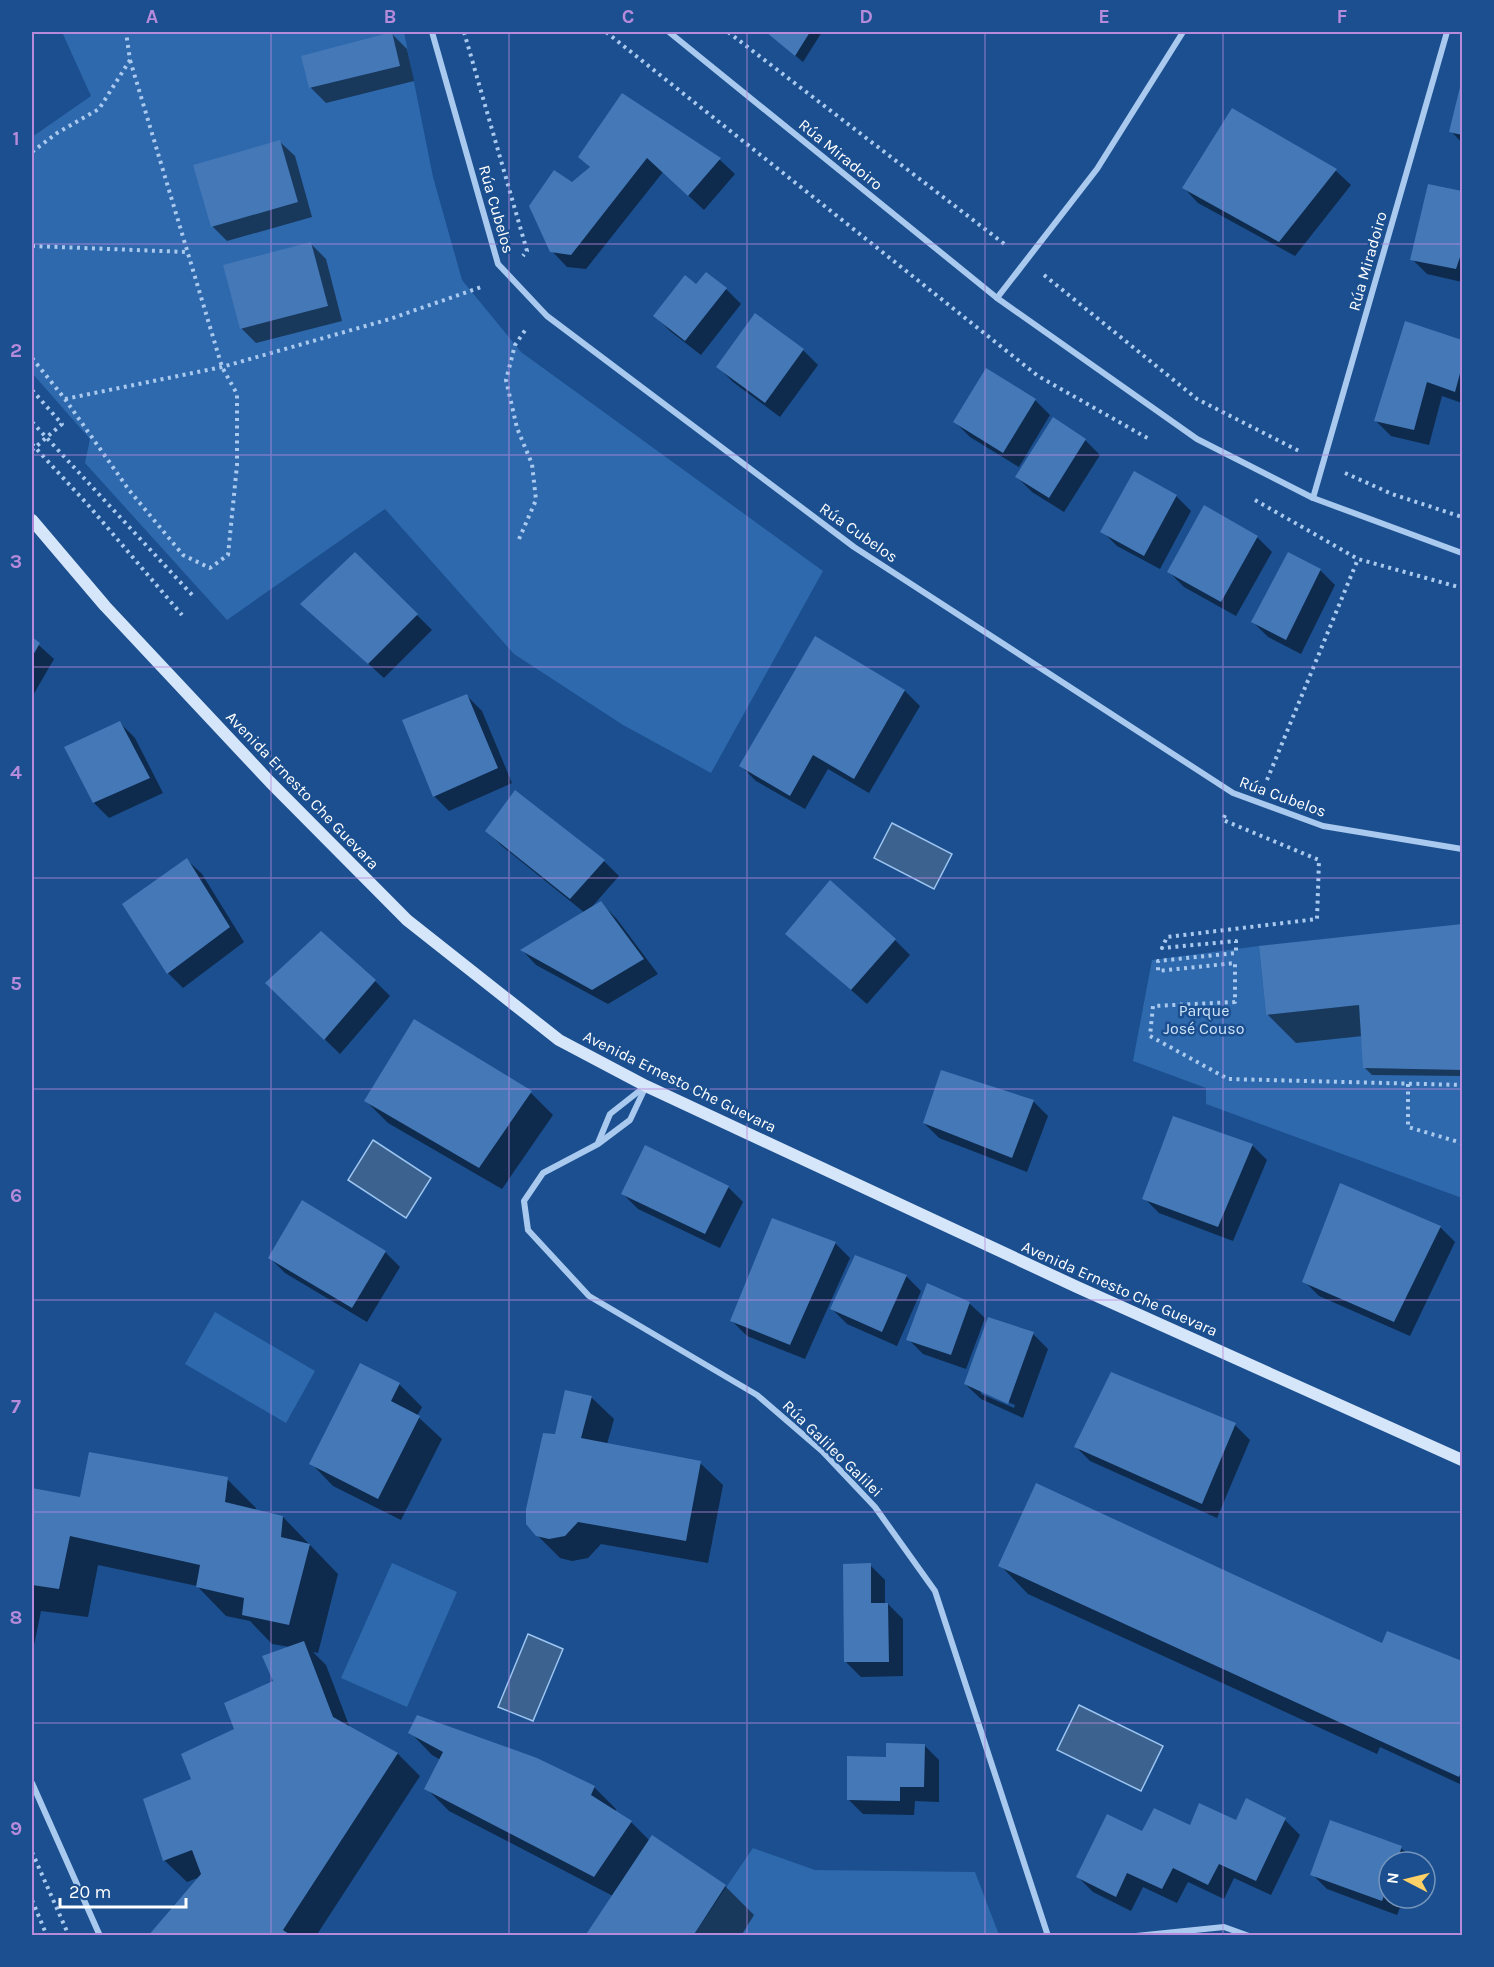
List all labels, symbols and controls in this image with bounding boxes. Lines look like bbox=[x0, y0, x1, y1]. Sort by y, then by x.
text: A bbox=[146, 5, 159, 28]
text: B bbox=[384, 5, 396, 28]
text: C bbox=[622, 5, 634, 28]
text: D bbox=[859, 5, 873, 28]
text: E bbox=[1098, 5, 1110, 28]
text: F bbox=[1337, 5, 1348, 28]
street label: Rúa Miradoiro bbox=[795, 115, 887, 194]
text: 1 bbox=[12, 127, 20, 150]
street label: Rúa Cubelos bbox=[475, 163, 518, 255]
street label: Rúa Miradoiro bbox=[1344, 209, 1391, 313]
text: 2 bbox=[10, 339, 22, 362]
street label: Rúa Cubelos bbox=[816, 499, 901, 566]
text: 3 bbox=[10, 550, 22, 573]
street label: Avenida Ernesto Che Guevara bbox=[222, 707, 383, 873]
text: 4 bbox=[10, 761, 22, 784]
street label: Rúa Cubelos bbox=[1237, 772, 1329, 821]
text: 5 bbox=[10, 972, 22, 995]
park label: Parque José Couso bbox=[1163, 1001, 1245, 1038]
street label: Avenida Ernesto Che Guevara bbox=[580, 1026, 779, 1137]
text: 6 bbox=[10, 1184, 22, 1207]
street label: Avenida Ernesto Che Guevara bbox=[1019, 1237, 1221, 1340]
text: 7 bbox=[11, 1395, 21, 1418]
street label: Rúa Galileo Galilei bbox=[779, 1396, 887, 1501]
text: 8 bbox=[10, 1606, 22, 1629]
text: 9 bbox=[10, 1817, 22, 1840]
north arrow bbox=[1377, 1850, 1437, 1910]
scale bar bbox=[60, 1871, 186, 1909]
text: N bbox=[1382, 1871, 1403, 1885]
text: 20 m bbox=[69, 1881, 111, 1903]

